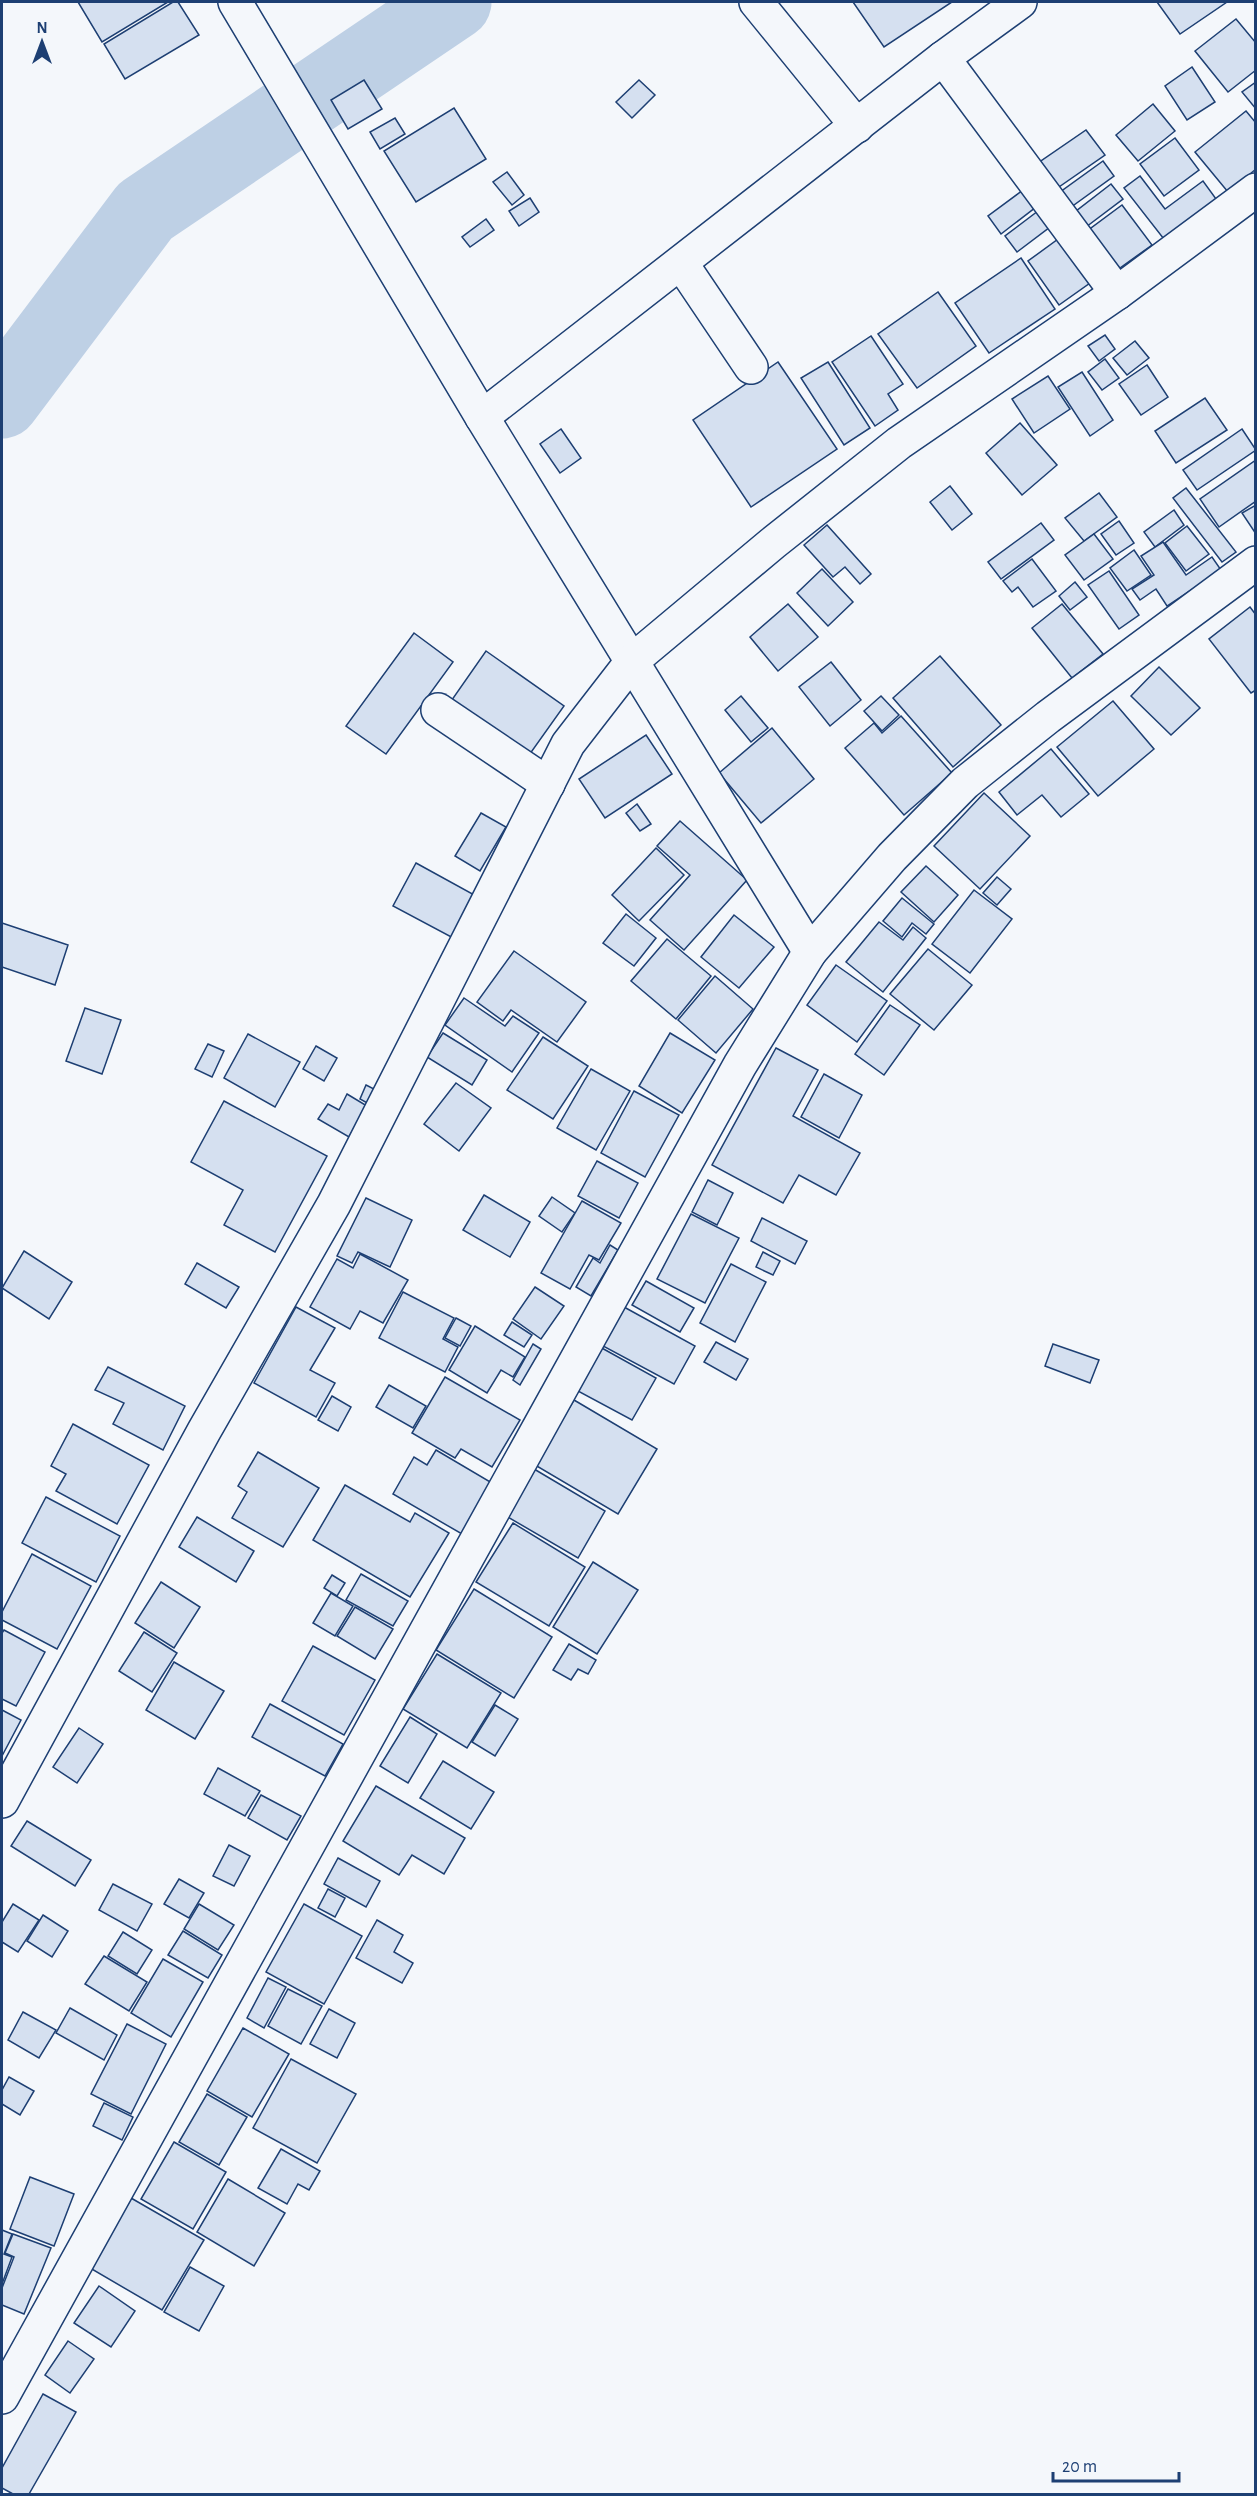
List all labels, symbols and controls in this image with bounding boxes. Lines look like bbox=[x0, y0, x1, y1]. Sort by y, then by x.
north arrow bbox=[12, 12, 72, 72]
text: N bbox=[36, 20, 48, 36]
scale bar bbox=[1053, 2445, 1179, 2483]
text: 20 m bbox=[1062, 2458, 1097, 2476]

